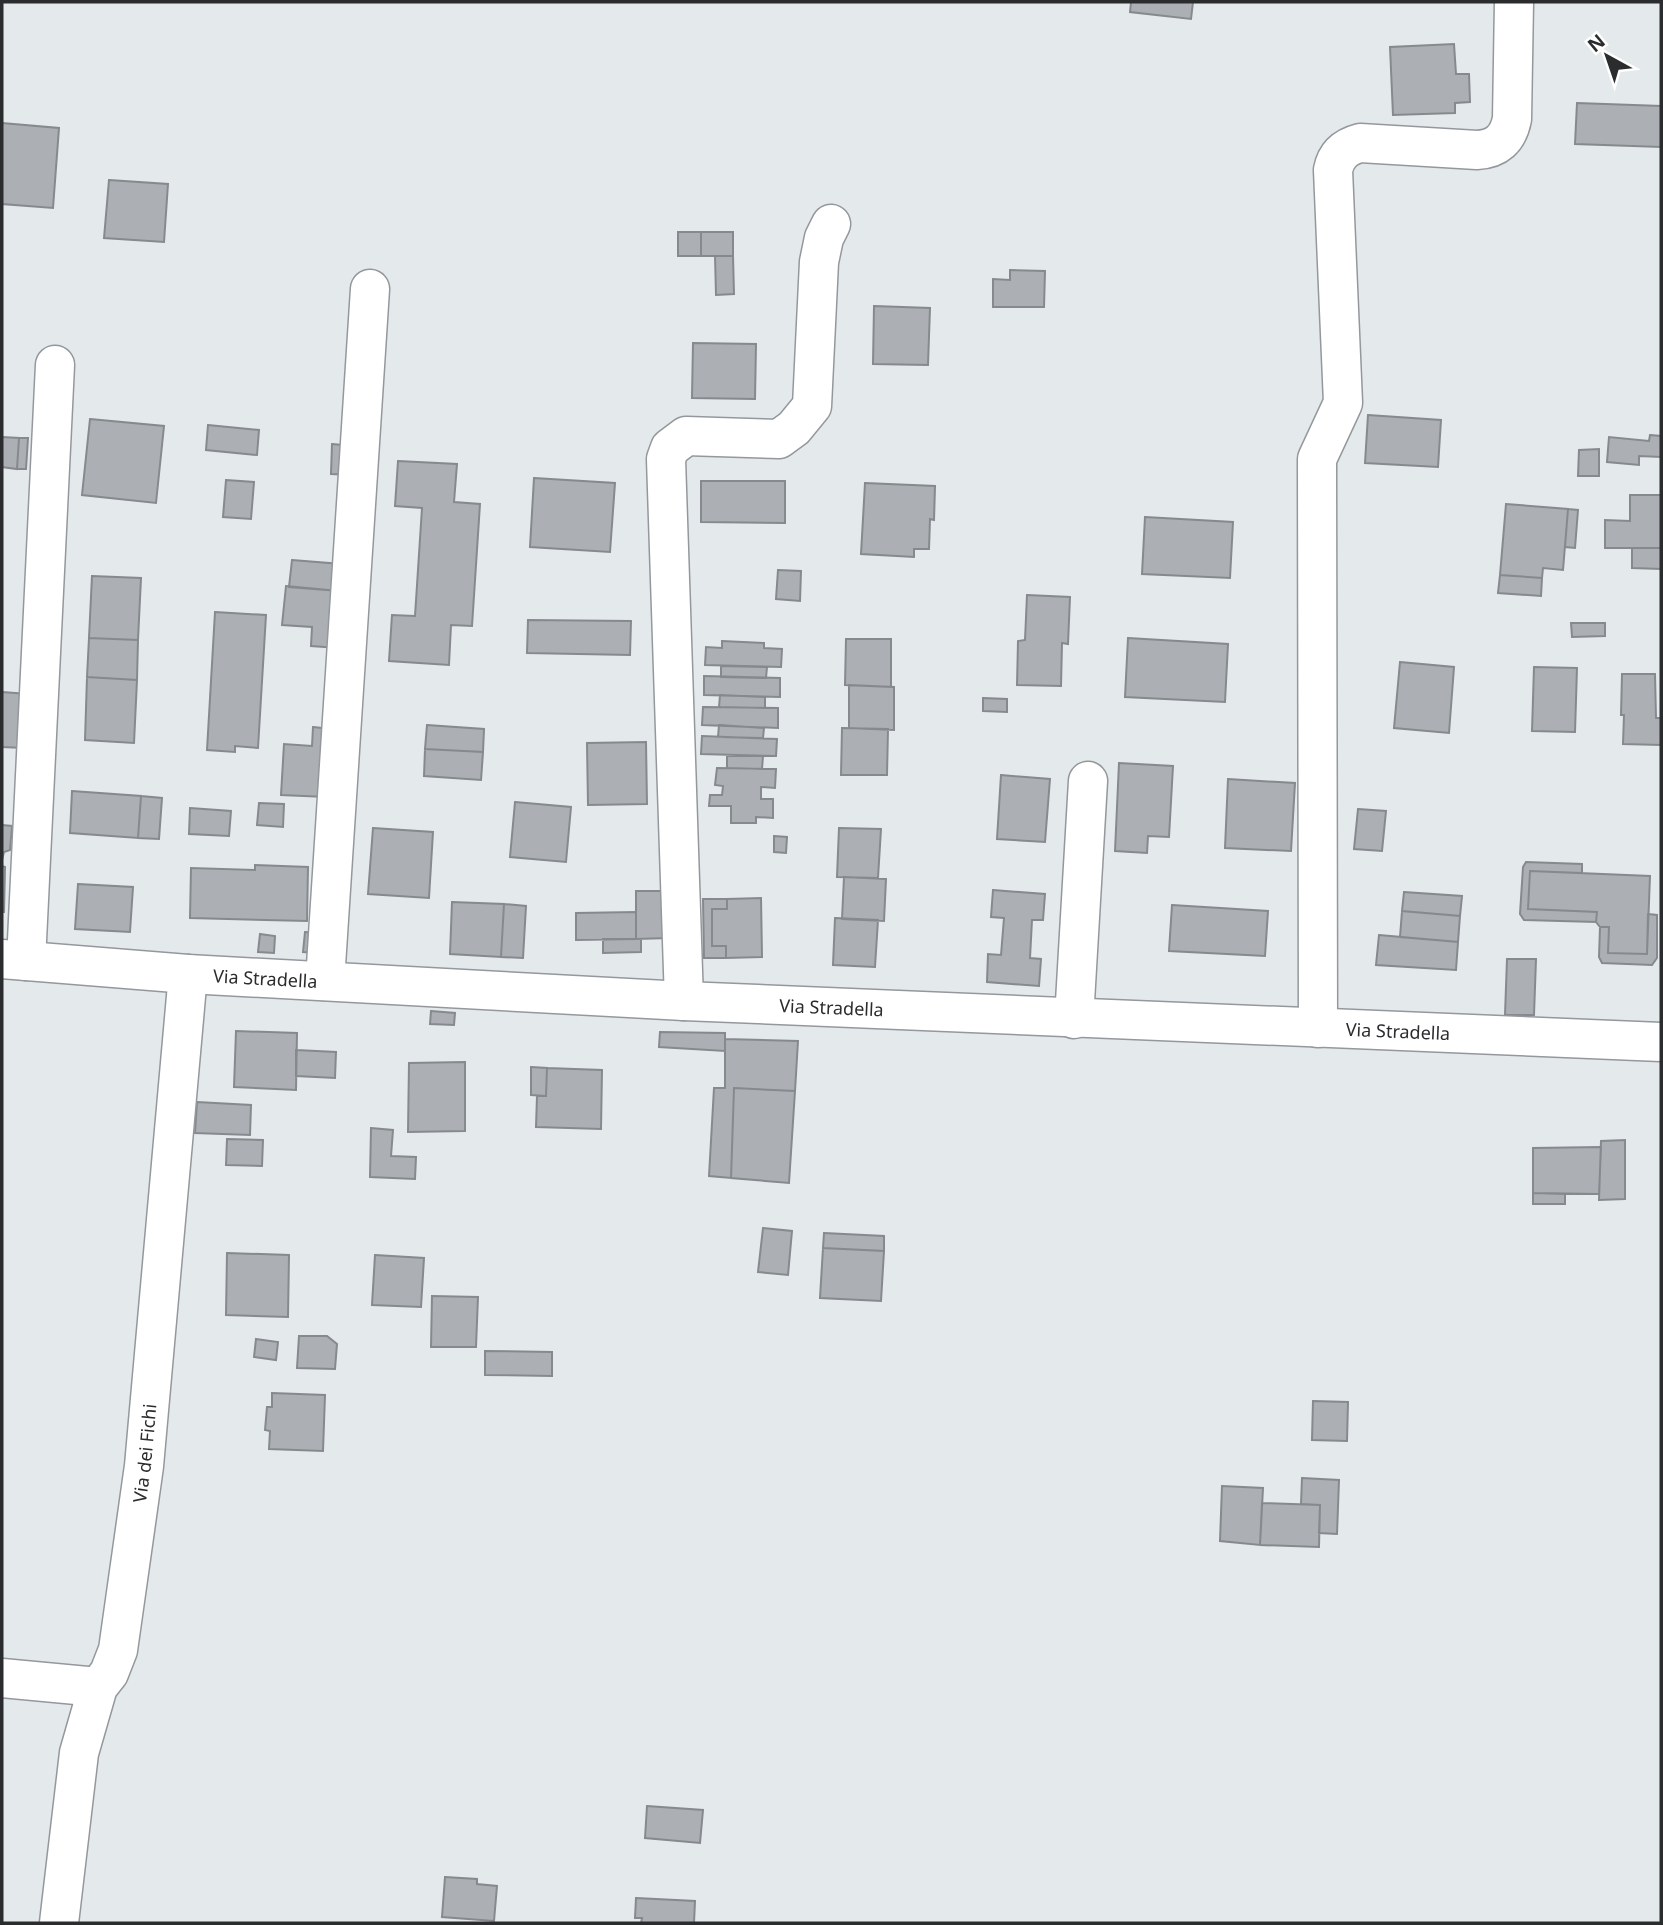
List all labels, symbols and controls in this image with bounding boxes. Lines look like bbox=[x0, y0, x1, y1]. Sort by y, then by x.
north arrow bbox=[1572, 21, 1642, 91]
text: N bbox=[1582, 28, 1610, 58]
street label: Via Stradella bbox=[212, 963, 318, 993]
street label: Via Stradella bbox=[779, 993, 884, 1021]
street label: Via Stradella bbox=[1345, 1017, 1451, 1045]
street label: Via dei Fichi bbox=[127, 1403, 162, 1504]

